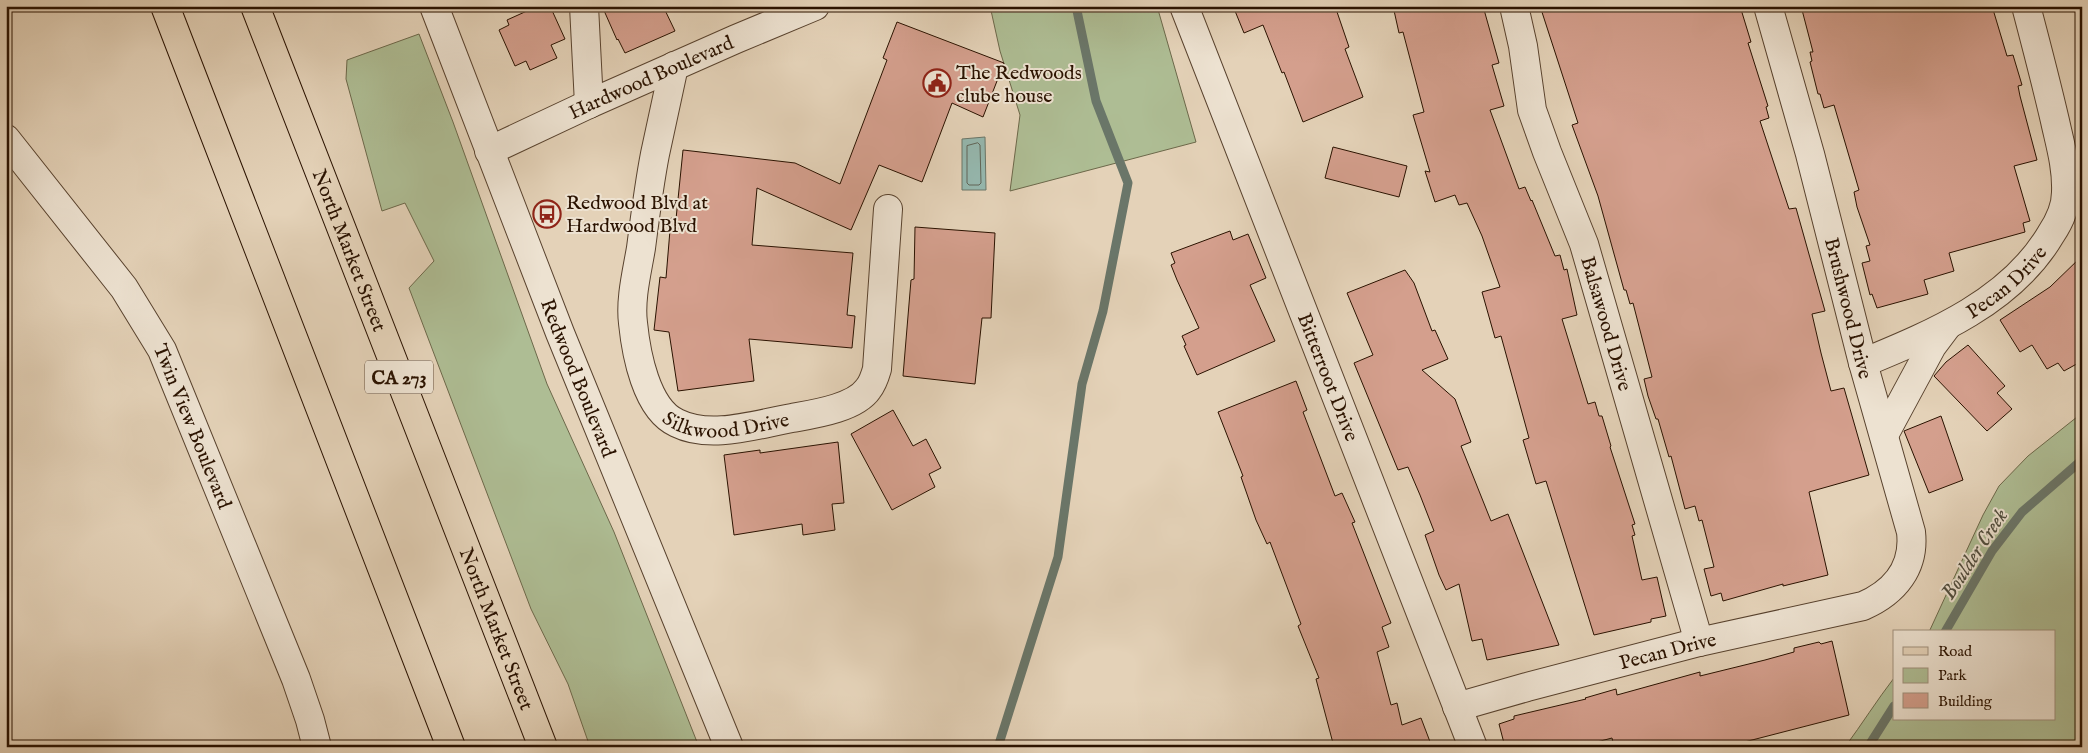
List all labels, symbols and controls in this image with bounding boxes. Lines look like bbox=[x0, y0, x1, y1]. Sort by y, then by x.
street label: Hardwood Boulevard bbox=[565, 31, 738, 126]
place label: The Redwoods clube house bbox=[956, 61, 1082, 109]
public building icon: The Redwoods clube house bbox=[922, 68, 952, 98]
street label: North Market Street bbox=[306, 166, 391, 336]
place label: Redwood Blvd at Hardwood Blvd bbox=[566, 191, 708, 239]
bus stop icon: Redwood Blvd at Hardwood Blvd bbox=[532, 199, 562, 229]
street label: Brushwood Drive bbox=[1818, 235, 1877, 381]
street label: Pecan Drive bbox=[1962, 241, 2053, 325]
street label: Balsawood Drive bbox=[1574, 254, 1637, 394]
street label: Redwood Boulevard bbox=[534, 296, 621, 462]
street label: Bitterroot Drive bbox=[1291, 310, 1363, 445]
street label: Twin View Boulevard bbox=[147, 341, 237, 513]
road number: CA 273 bbox=[365, 361, 433, 394]
street label: Silkwood Drive bbox=[657, 407, 791, 445]
water label: Boulder Creek bbox=[1936, 504, 2015, 605]
street label: North Market Street bbox=[453, 544, 538, 714]
street label: Pecan Drive bbox=[1617, 628, 1719, 676]
legend bbox=[1893, 630, 2056, 720]
text: Road bbox=[1938, 642, 1973, 661]
text: Park bbox=[1938, 666, 1968, 685]
text: Building bbox=[1938, 692, 1993, 711]

